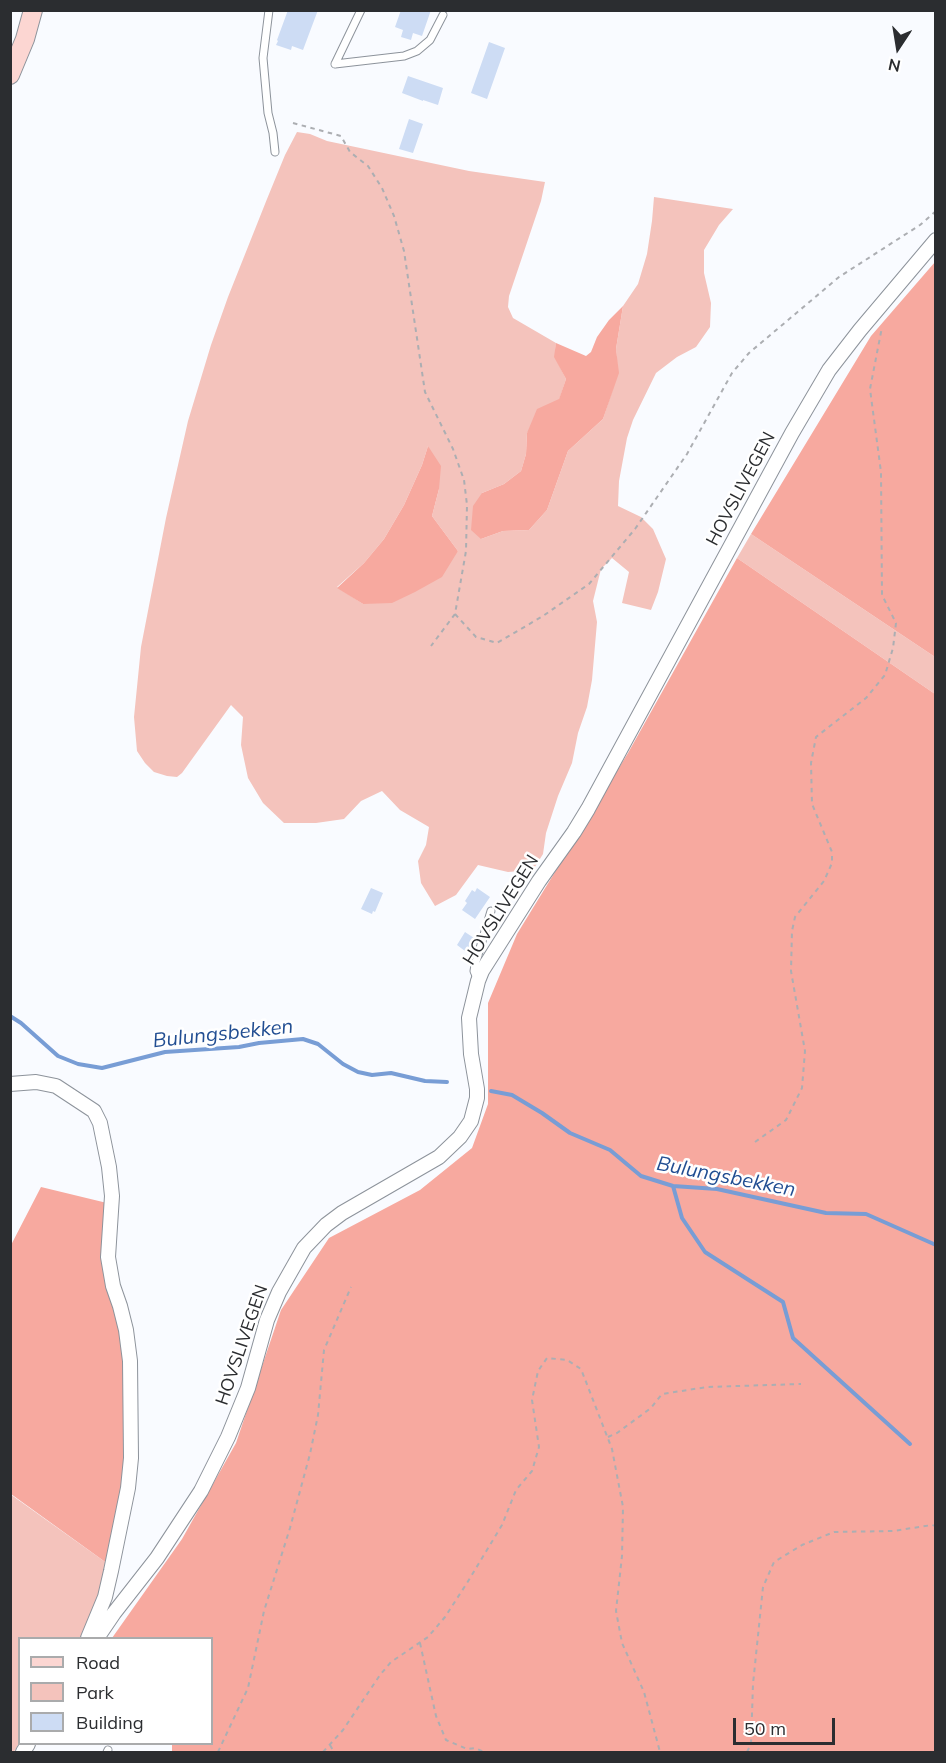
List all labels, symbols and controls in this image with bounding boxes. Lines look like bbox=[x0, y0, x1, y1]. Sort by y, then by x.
north arrow bbox=[868, 18, 928, 78]
text: N bbox=[886, 55, 902, 77]
street label: HOVSLIVEGEN bbox=[702, 428, 780, 550]
street label: HOVSLIVEGEN bbox=[459, 851, 543, 969]
water label: Bulungsbekken bbox=[152, 1015, 294, 1053]
water label: Bulungsbekken bbox=[655, 1152, 797, 1202]
street label: HOVSLIVEGEN bbox=[211, 1282, 273, 1408]
legend bbox=[18, 1637, 213, 1745]
text: Road bbox=[76, 1651, 120, 1674]
text: Park bbox=[76, 1681, 114, 1704]
scale bar bbox=[736, 1706, 838, 1744]
text: Building bbox=[76, 1711, 144, 1734]
text: 50 m bbox=[744, 1717, 786, 1740]

